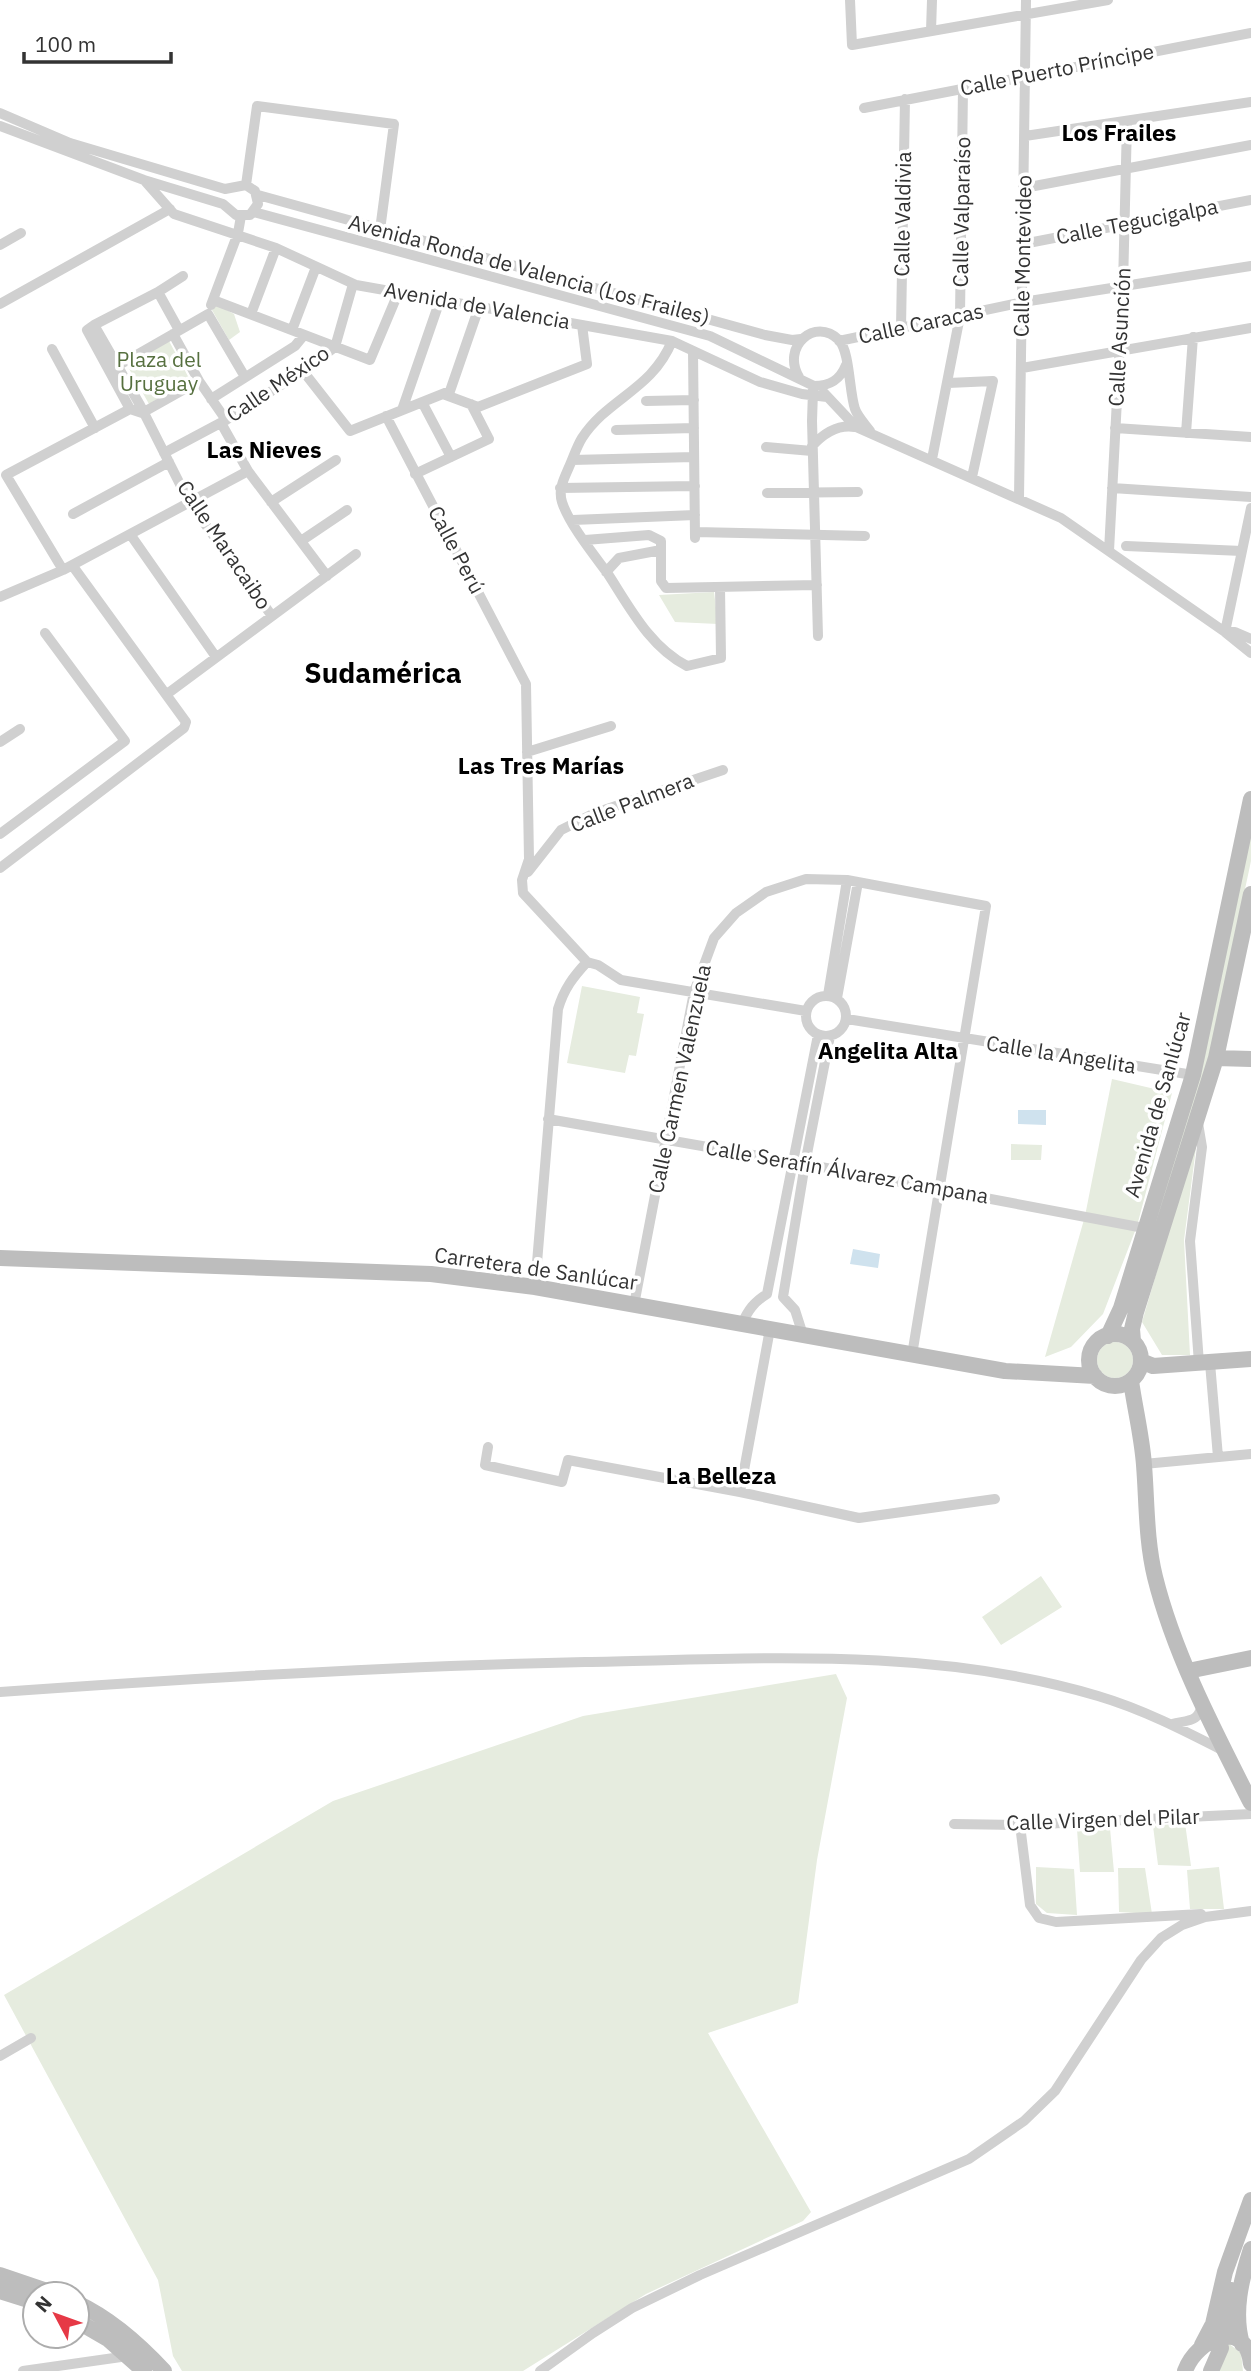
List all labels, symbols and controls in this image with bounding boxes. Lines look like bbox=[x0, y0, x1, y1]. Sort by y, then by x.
scale bar bbox=[24, 21, 172, 65]
text: 100 m bbox=[35, 30, 96, 58]
street label: Calle Puerto Príncipe bbox=[957, 36, 1156, 102]
district label: Los Frailes bbox=[1062, 117, 1176, 147]
street label: Calle Valparaíso bbox=[946, 136, 976, 288]
street label: Calle Valdivia bbox=[887, 151, 917, 277]
street label: Calle Montevideo bbox=[1007, 175, 1037, 337]
street label: Calle Tegucigalpa bbox=[1053, 192, 1220, 250]
street label: Avenida Ronda de Valencia (Los Frailes) bbox=[346, 207, 713, 331]
street label: Calle Asunción bbox=[1101, 267, 1137, 407]
street label: Avenida de Valencia bbox=[382, 275, 572, 335]
street label: Calle Caracas bbox=[856, 296, 986, 350]
street label: Calle México bbox=[220, 338, 334, 428]
park label: Plaza del Uruguay bbox=[117, 345, 202, 397]
district label: Las Nieves bbox=[206, 434, 322, 464]
street label: Calle Maracaibo bbox=[171, 474, 278, 615]
street label: Calle Perú bbox=[422, 501, 492, 598]
district label: Sudamérica bbox=[304, 654, 462, 691]
district label: Las Tres Marías bbox=[458, 750, 624, 780]
street label: Calle Palmera bbox=[566, 766, 697, 838]
street label: Calle Carmen Valenzuela bbox=[641, 962, 717, 1196]
street label: Avenida de Sanlúcar bbox=[1117, 1009, 1197, 1201]
street label: Calle la Angelita bbox=[984, 1028, 1138, 1080]
district label: Angelita Alta bbox=[818, 1035, 958, 1065]
street label: Calle Serafín Álvarez Campana bbox=[704, 1132, 991, 1210]
street label: Carretera de Sanlúcar bbox=[433, 1240, 640, 1296]
district label: La Belleza bbox=[666, 1460, 776, 1490]
street label: Calle Virgen del Pilar bbox=[1006, 1802, 1201, 1836]
north arrow bbox=[21, 2280, 91, 2350]
text: N bbox=[30, 2291, 57, 2317]

